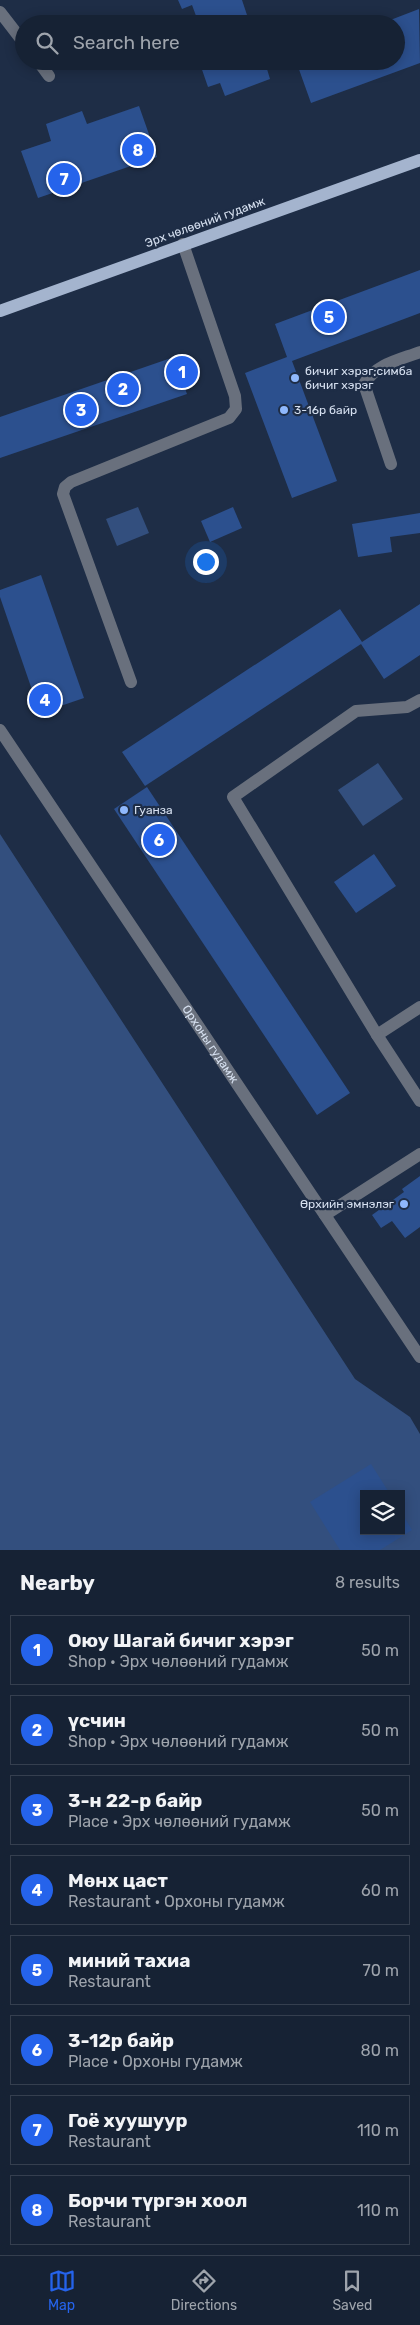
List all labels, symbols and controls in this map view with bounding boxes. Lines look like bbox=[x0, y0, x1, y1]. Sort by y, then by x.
search box bbox=[15, 15, 405, 70]
icon: search bbox=[33, 29, 61, 57]
text: Search here bbox=[73, 31, 180, 54]
pin: 8 bbox=[122, 131, 154, 169]
pin: 7 bbox=[48, 160, 80, 198]
street label: Эрх чөлөөний гудамж bbox=[143, 194, 267, 250]
pin: 5 bbox=[313, 298, 345, 336]
pin: 1 bbox=[166, 353, 198, 391]
place label: бичиг хэрэг;симба бичиг хэрэг bbox=[305, 364, 412, 392]
pin: 2 bbox=[107, 370, 139, 408]
marker: бичиг хэрэг;симба бичиг хэрэг bbox=[289, 372, 301, 384]
pin: 3 bbox=[65, 391, 97, 429]
place label: 3-16р байр bbox=[294, 403, 357, 417]
marker: 3-16р байр bbox=[278, 404, 290, 416]
your location bbox=[193, 549, 219, 575]
pin: 4 bbox=[29, 681, 61, 719]
place label: Гуанза bbox=[134, 803, 173, 817]
marker: Гуанза bbox=[118, 804, 130, 816]
pin: 6 bbox=[143, 821, 175, 859]
street label: Орхоны гудамж bbox=[179, 1002, 242, 1086]
place label: Өрхийн эмнэлэг bbox=[300, 1197, 395, 1211]
marker: Өрхийн эмнэлэг bbox=[398, 1198, 410, 1210]
map controls bbox=[360, 1490, 405, 1535]
button: layers bbox=[360, 1490, 405, 1535]
text: Nearby bbox=[20, 1570, 95, 1595]
text: 8 results bbox=[335, 1573, 400, 1592]
text: Оюу Шагай бичиг хэрэг bbox=[68, 1629, 294, 1652]
text: 1 bbox=[33, 1641, 41, 1660]
text: 50 m bbox=[361, 1641, 399, 1660]
text: Shop · Эрх чөлөөний гудамж bbox=[68, 1652, 288, 1671]
text: үсчин bbox=[68, 1709, 126, 1732]
text: 2 bbox=[32, 1721, 42, 1740]
text: 50 m bbox=[361, 1721, 399, 1740]
text: Shop · Эрх чөлөөний гудамж bbox=[68, 1732, 288, 1751]
text: 3-н 22-р байр bbox=[68, 1789, 202, 1812]
text: 3 bbox=[32, 1801, 42, 1820]
text: 50 m bbox=[361, 1801, 399, 1820]
text: Place · Эрх чөлөөний гудамж bbox=[68, 1812, 291, 1831]
text: Мөнх цаст bbox=[68, 1869, 168, 1892]
text: 4 bbox=[32, 1881, 42, 1900]
text: 60 m bbox=[361, 1881, 399, 1900]
text: Restaurant · Орхоны гудамж bbox=[68, 1892, 285, 1911]
text: миний тахиа bbox=[68, 1949, 190, 1972]
text: 5 bbox=[32, 1961, 42, 1980]
text: 70 m bbox=[362, 1961, 399, 1980]
text: Restaurant bbox=[68, 1972, 151, 1991]
text: 3-12р байр bbox=[68, 2029, 174, 2052]
text: 6 bbox=[32, 2041, 42, 2060]
text: 80 m bbox=[361, 2041, 399, 2060]
text: Place · Орхоны гудамж bbox=[68, 2052, 243, 2071]
text: Гоё хуушуур bbox=[68, 2109, 188, 2132]
text: 7 bbox=[32, 2121, 42, 2140]
text: 110 m bbox=[357, 2121, 399, 2140]
text: Restaurant bbox=[68, 2132, 151, 2151]
text: Борчи түргэн хоол bbox=[68, 2189, 247, 2212]
text: 8 bbox=[32, 2201, 42, 2220]
text: 110 m bbox=[357, 2201, 399, 2220]
text: Restaurant bbox=[68, 2212, 151, 2231]
tab: Map bbox=[48, 2267, 76, 2314]
tab: Directions bbox=[171, 2267, 237, 2314]
tab: Saved bbox=[332, 2267, 372, 2314]

